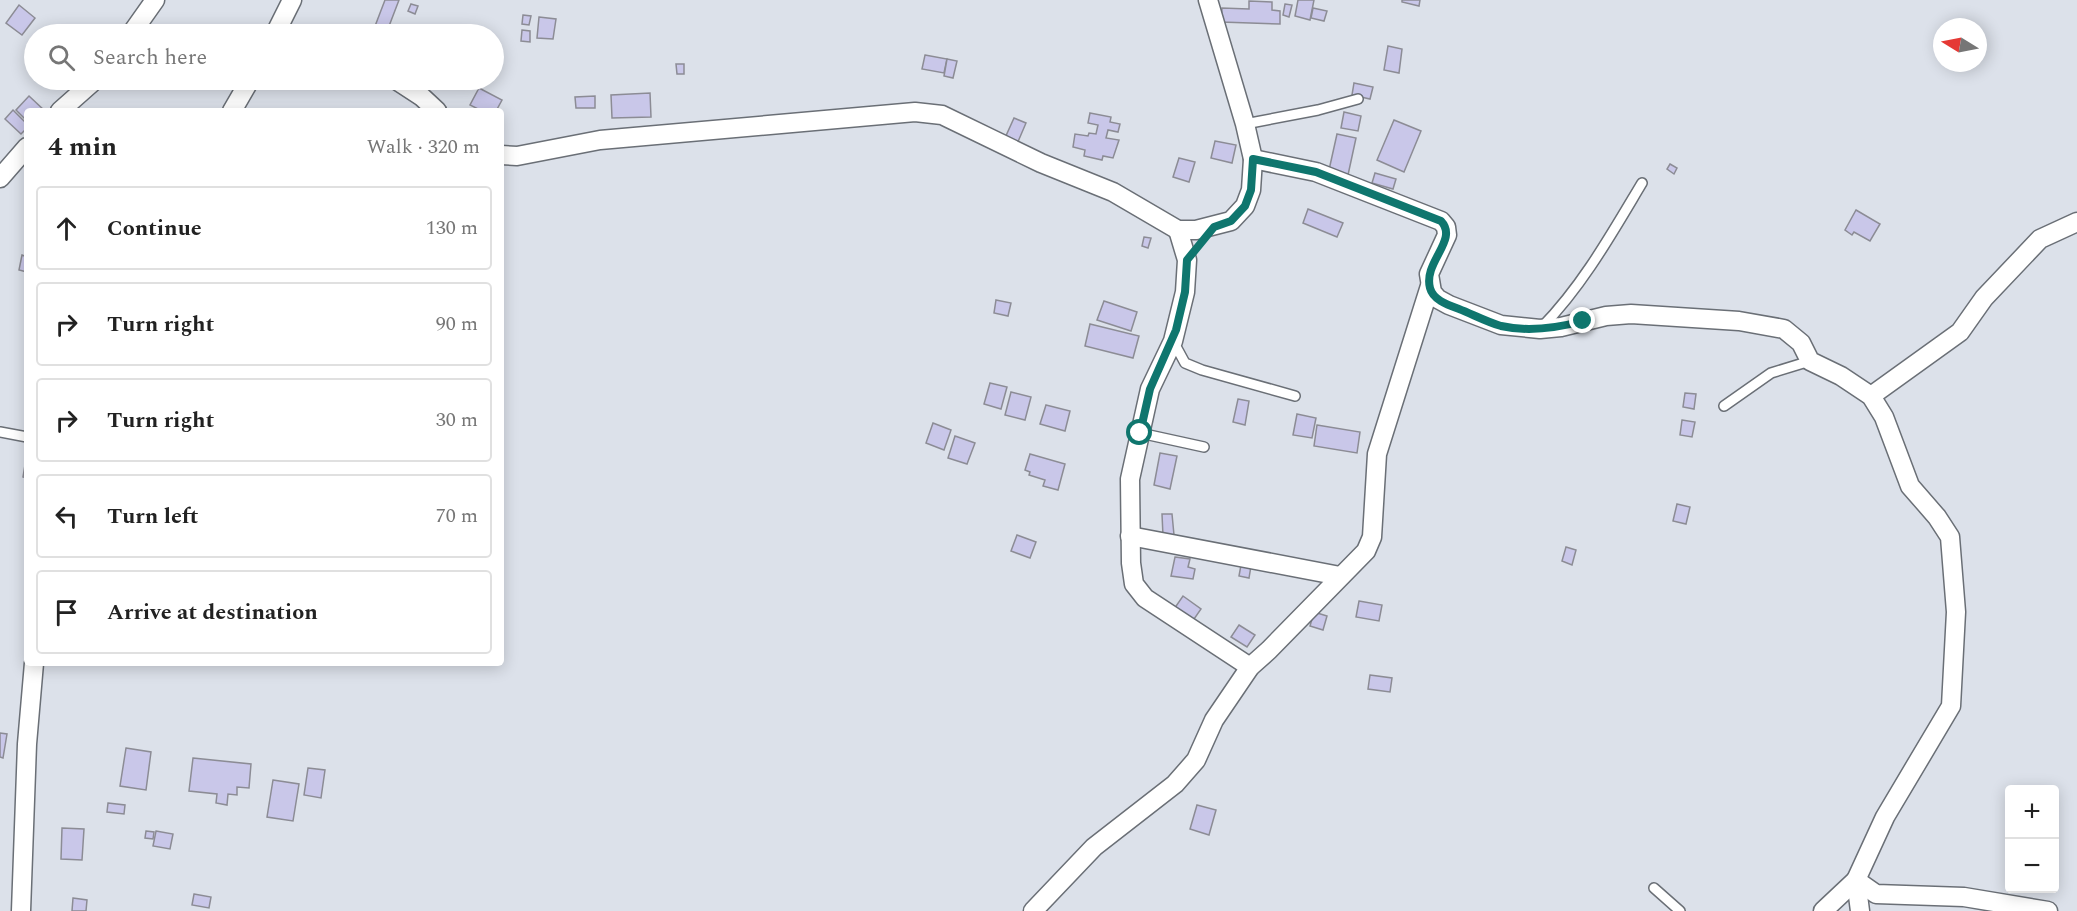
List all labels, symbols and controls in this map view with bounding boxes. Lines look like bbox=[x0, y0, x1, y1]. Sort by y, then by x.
north arrow bbox=[1933, 18, 1987, 72]
search box bbox=[24, 24, 504, 90]
icon: search bbox=[45, 41, 78, 74]
text: Search here bbox=[93, 41, 207, 74]
text: 4 min bbox=[48, 127, 117, 167]
text: Walk · 320 m bbox=[367, 132, 480, 162]
icon: ahead bbox=[50, 212, 83, 245]
text: Continue bbox=[107, 212, 202, 245]
text: 130 m bbox=[426, 213, 478, 243]
route end bbox=[1569, 307, 1595, 333]
icon: right bbox=[50, 308, 83, 341]
text: Turn right bbox=[107, 308, 214, 341]
text: 90 m bbox=[436, 309, 478, 339]
icon: right bbox=[50, 404, 83, 437]
text: Turn right bbox=[107, 404, 214, 437]
text: 30 m bbox=[436, 405, 478, 435]
route start bbox=[1126, 419, 1152, 445]
icon: left bbox=[50, 500, 83, 533]
text: Turn left bbox=[107, 500, 199, 533]
text: 70 m bbox=[436, 501, 478, 531]
icon: arrive bbox=[50, 596, 83, 629]
text: Arrive at destination bbox=[107, 596, 318, 629]
map controls bbox=[2005, 785, 2059, 893]
button: + bbox=[2005, 785, 2059, 839]
button: − bbox=[2005, 839, 2059, 893]

